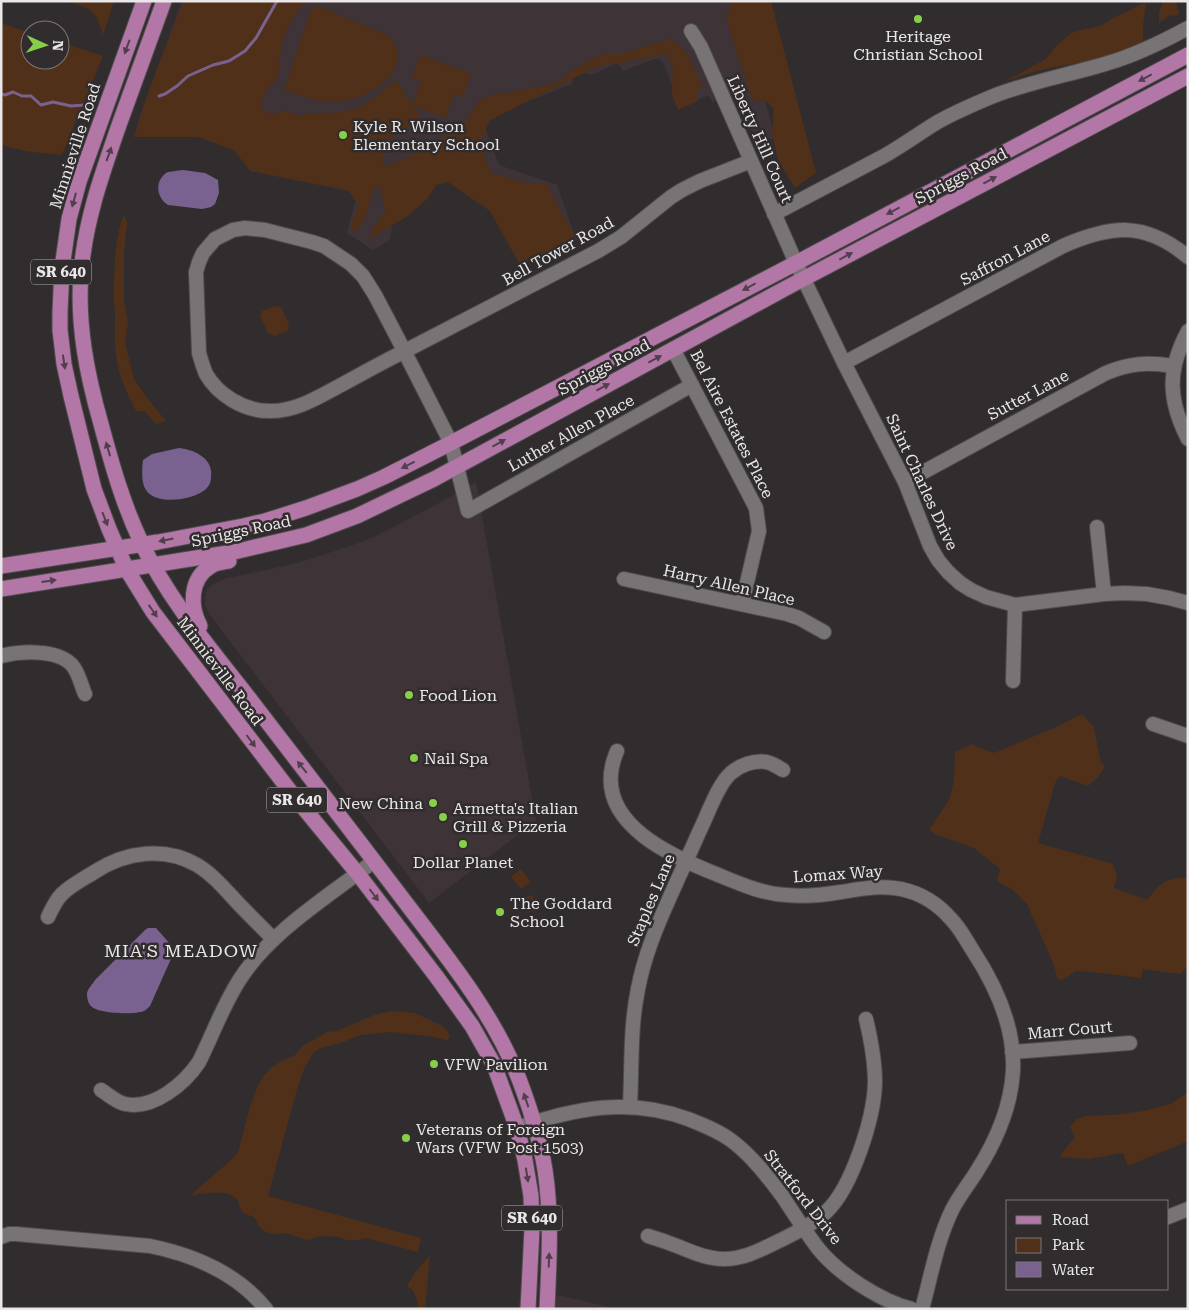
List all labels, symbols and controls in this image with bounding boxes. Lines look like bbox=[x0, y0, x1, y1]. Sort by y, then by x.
marker: Heritage Christian School bbox=[912, 13, 924, 25]
north arrow bbox=[20, 20, 70, 70]
place label: Heritage Christian School bbox=[853, 27, 983, 64]
text: N bbox=[50, 40, 66, 52]
one-way arrow bbox=[123, 40, 131, 55]
street label: Liberty Hill Court bbox=[723, 73, 797, 206]
one-way arrow bbox=[1138, 73, 1151, 82]
street label: Minnieville Road bbox=[46, 81, 104, 211]
place label: Kyle R. Wilson Elementary School bbox=[353, 117, 500, 154]
marker: Kyle R. Wilson Elementary School bbox=[337, 129, 349, 141]
street label: Spriggs Road bbox=[912, 144, 1010, 208]
one-way arrow bbox=[106, 146, 113, 161]
one-way arrow bbox=[983, 176, 997, 184]
one-way arrow bbox=[69, 193, 77, 208]
one-way arrow bbox=[886, 207, 900, 215]
street label: Bell Tower Road bbox=[499, 213, 617, 289]
street label: Saffron Lane bbox=[957, 226, 1053, 290]
one-way arrow bbox=[839, 252, 854, 260]
road number: SR 640 bbox=[31, 260, 91, 284]
one-way arrow bbox=[742, 283, 757, 291]
street label: Spriggs Road bbox=[555, 335, 653, 399]
street label: Bel Aire Estates Place bbox=[686, 347, 778, 502]
one-way arrow bbox=[60, 354, 68, 370]
one-way arrow bbox=[647, 355, 662, 363]
street label: Sutter Lane bbox=[984, 366, 1072, 424]
one-way arrow bbox=[596, 382, 610, 391]
street label: Luther Allen Place bbox=[505, 390, 638, 476]
street label: Saint Charles Drive bbox=[882, 411, 962, 553]
one-way arrow bbox=[492, 439, 507, 447]
one-way arrow bbox=[103, 442, 111, 457]
one-way arrow bbox=[401, 461, 415, 469]
one-way arrow bbox=[101, 511, 109, 526]
street label: Spriggs Road bbox=[189, 511, 293, 551]
one-way arrow bbox=[157, 537, 173, 545]
street label: Harry Allen Place bbox=[661, 561, 797, 609]
one-way arrow bbox=[42, 577, 58, 585]
one-way arrow bbox=[148, 604, 158, 618]
street label: Minnieville Road bbox=[173, 613, 267, 729]
place label: Food Lion bbox=[419, 686, 497, 705]
marker: Food Lion bbox=[403, 689, 415, 701]
one-way arrow bbox=[246, 734, 256, 747]
place label: Nail Spa bbox=[424, 749, 489, 768]
marker: Nail Spa bbox=[408, 752, 420, 764]
one-way arrow bbox=[297, 760, 307, 774]
road number: SR 640 bbox=[267, 788, 327, 812]
place label: New China bbox=[339, 794, 423, 813]
marker: New China bbox=[427, 797, 439, 809]
place label: Armetta's Italian Grill & Pizzeria bbox=[453, 799, 578, 836]
marker: Armetta's Italian Grill & Pizzeria bbox=[437, 811, 449, 823]
marker: Dollar Planet bbox=[457, 838, 469, 850]
street label: Staples Lane bbox=[623, 851, 679, 949]
place label: Dollar Planet bbox=[413, 853, 513, 872]
street label: Lomax Way bbox=[793, 861, 884, 887]
one-way arrow bbox=[369, 888, 379, 902]
place label: The Goddard School bbox=[510, 894, 612, 931]
marker: The Goddard School bbox=[494, 906, 506, 918]
district label: MIA'S MEADOW bbox=[104, 940, 258, 961]
street label: Marr Court bbox=[1027, 1017, 1113, 1043]
place label: VFW Pavilion bbox=[444, 1055, 548, 1074]
marker: VFW Pavilion bbox=[428, 1058, 440, 1070]
one-way arrow bbox=[522, 1093, 529, 1108]
place label: Veterans of Foreign Wars (VFW Post 1503) bbox=[416, 1120, 584, 1157]
marker: Veterans of Foreign Wars (VFW Post 1503) bbox=[400, 1132, 412, 1144]
street label: Stratford Drive bbox=[760, 1146, 846, 1248]
one-way arrow bbox=[524, 1168, 532, 1184]
legend bbox=[1006, 1200, 1169, 1290]
road number: SR 640 bbox=[502, 1206, 562, 1230]
text: Road bbox=[1052, 1211, 1089, 1229]
text: Park bbox=[1052, 1236, 1086, 1254]
one-way arrow bbox=[545, 1252, 553, 1268]
text: Water bbox=[1052, 1261, 1094, 1279]

